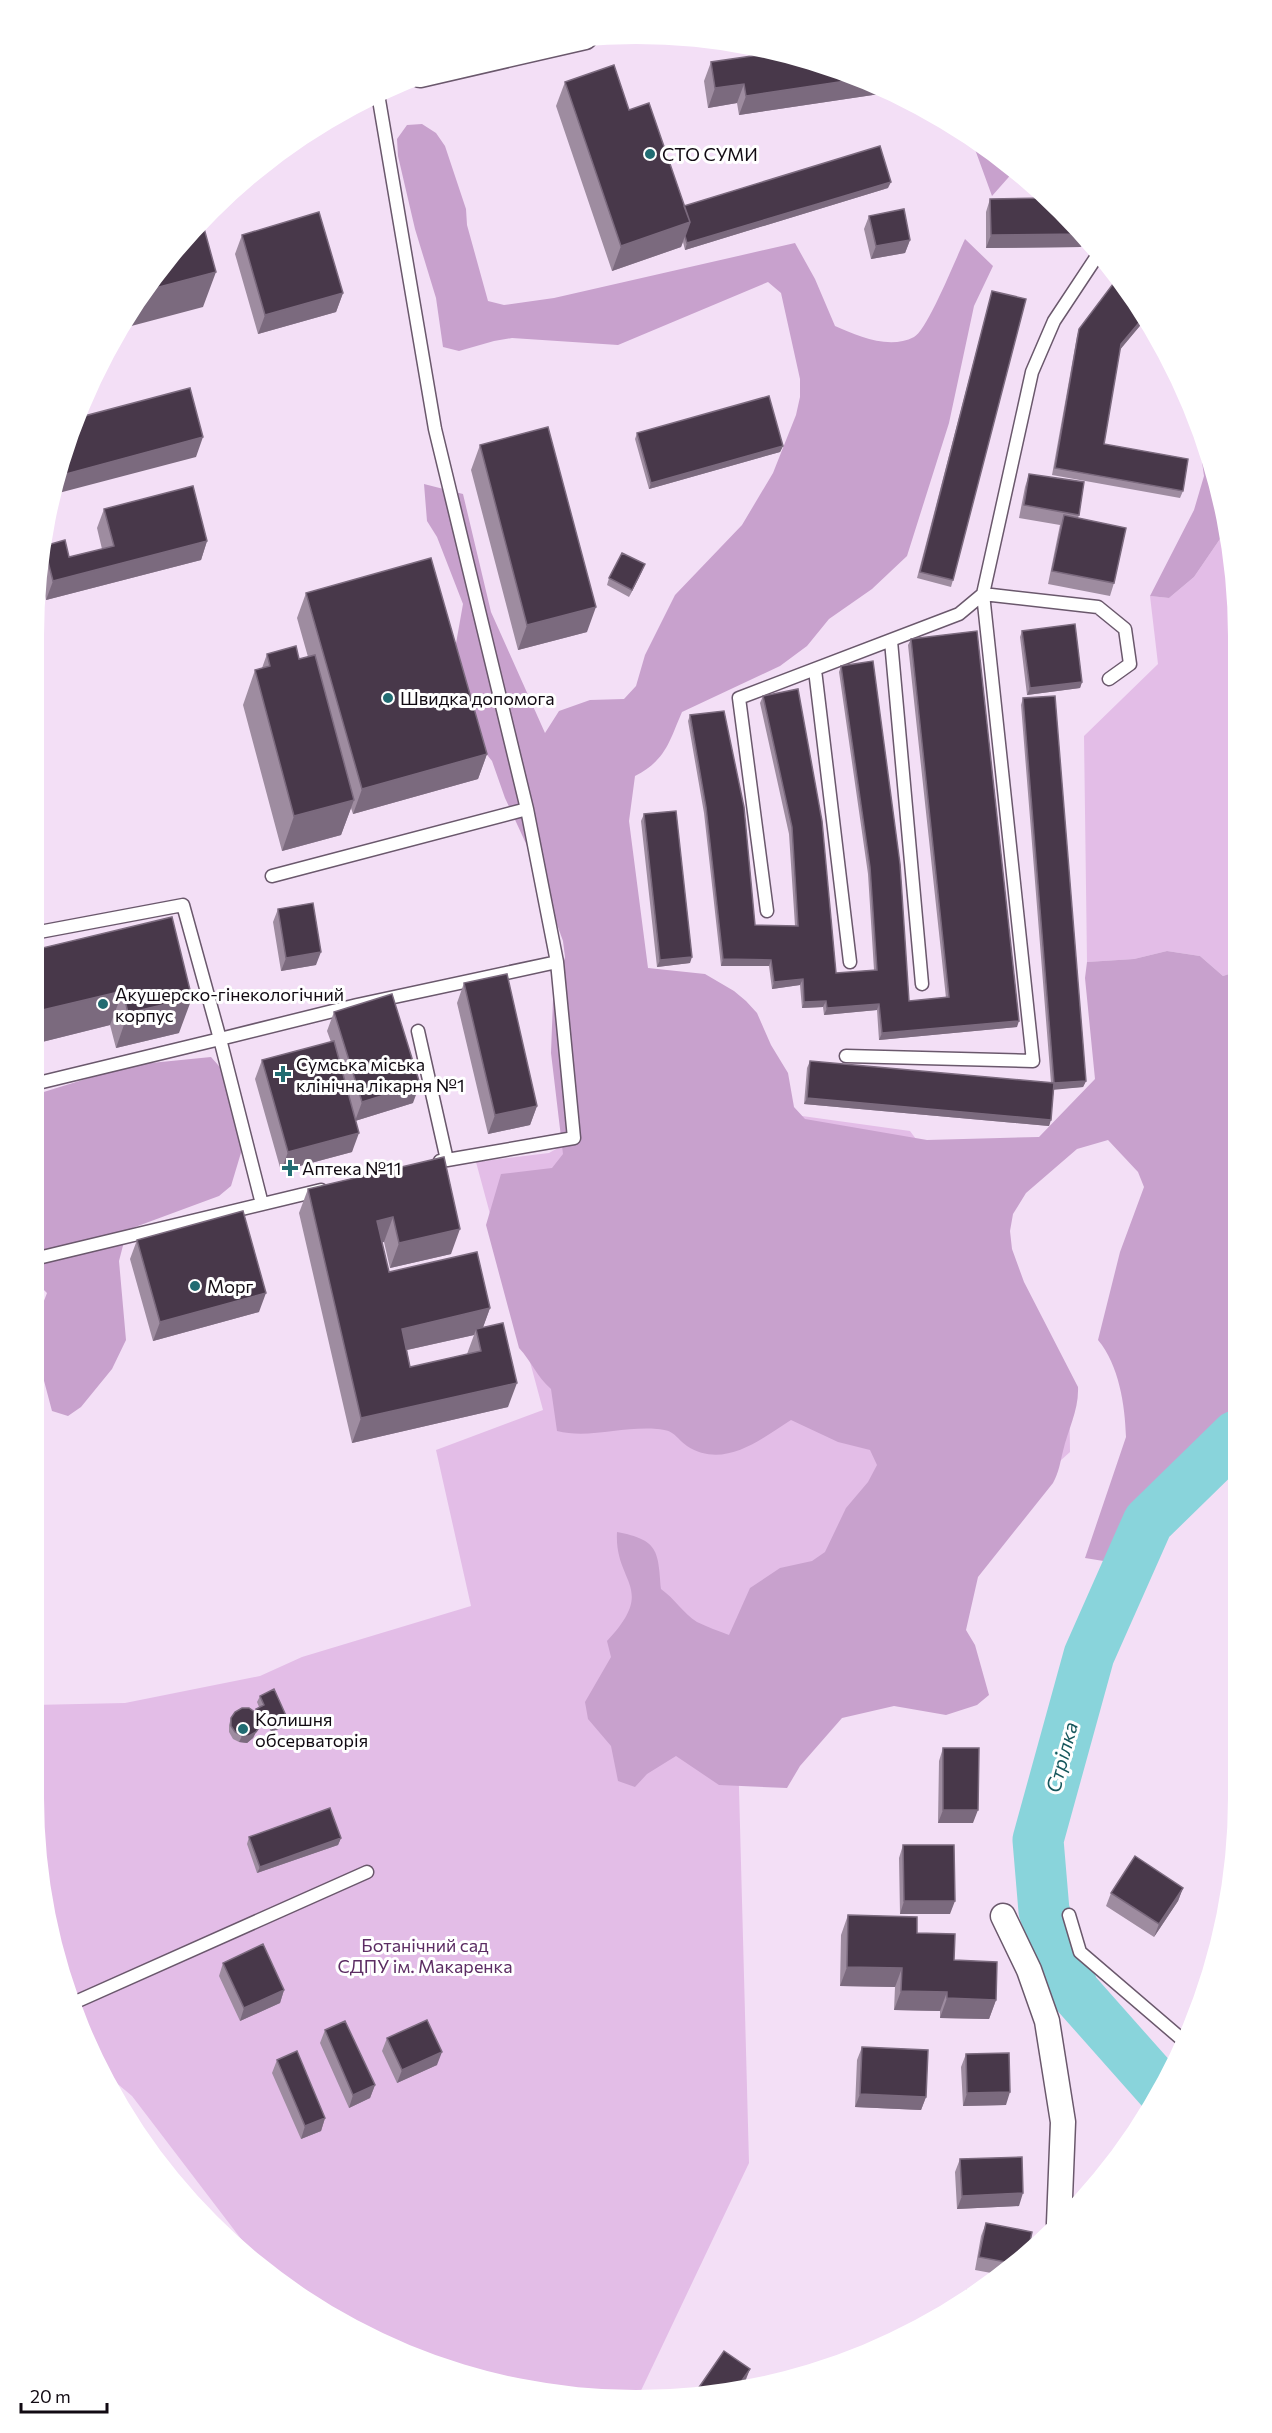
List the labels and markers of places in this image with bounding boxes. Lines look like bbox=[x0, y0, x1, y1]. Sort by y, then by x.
place label: СТО СУМИ bbox=[662, 143, 758, 165]
marker: СТО СУМИ bbox=[643, 147, 657, 161]
place label: Швидка допомога bbox=[400, 687, 555, 709]
marker: Швидка допомога bbox=[381, 691, 395, 705]
place label: Акушерско-гінекологічний корпус bbox=[115, 983, 344, 1026]
marker: Акушерско-гінекологічний корпус bbox=[96, 997, 110, 1011]
place label: Сумська міська клінічна лікарня №1 bbox=[296, 1053, 465, 1096]
marker: Сумська міська клінічна лікарня №1 bbox=[274, 1065, 292, 1083]
place label: Аптека №11 bbox=[302, 1157, 401, 1179]
marker: Аптека №11 bbox=[283, 1161, 297, 1175]
place label: Морг bbox=[207, 1275, 253, 1297]
marker: Морг bbox=[188, 1279, 202, 1293]
place label: Колишня обсерваторія bbox=[255, 1708, 368, 1751]
marker: Колишня обсерваторія bbox=[236, 1722, 250, 1736]

